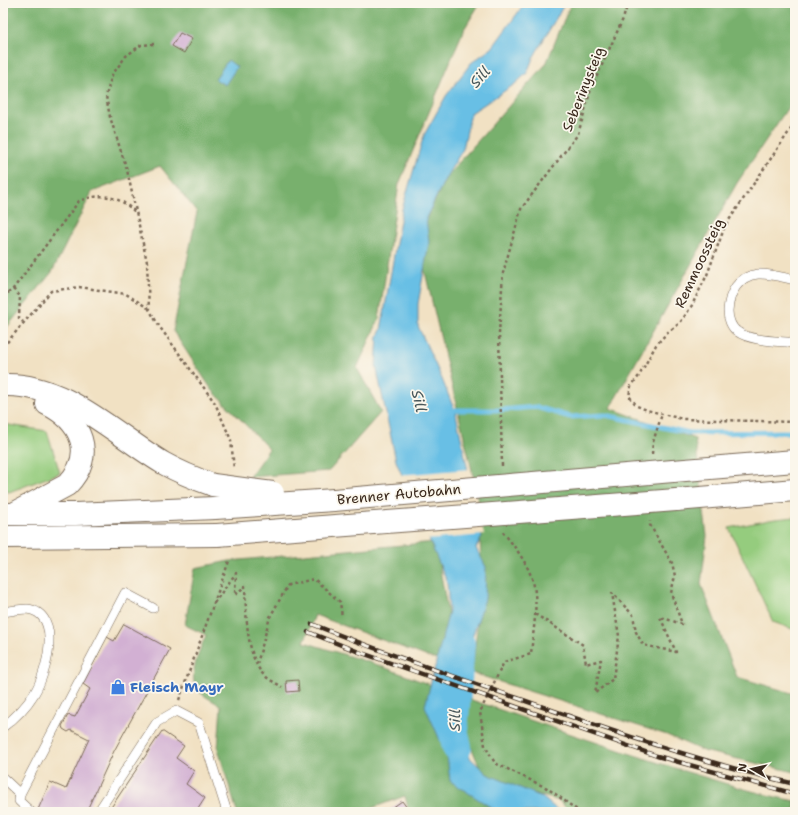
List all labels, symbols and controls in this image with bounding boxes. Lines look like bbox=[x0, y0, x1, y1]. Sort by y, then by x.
street label: Seberinysteig bbox=[558, 44, 608, 134]
water label: Sill bbox=[465, 62, 495, 92]
street label: Remmoossteig bbox=[670, 215, 728, 311]
water label: Sill bbox=[407, 388, 431, 414]
street label: Brenner Autobahn bbox=[336, 480, 462, 508]
shop icon: Fleisch Mayr bbox=[109, 678, 127, 696]
place label: Fleisch Mayr bbox=[130, 678, 224, 696]
water label: Sill bbox=[445, 708, 465, 731]
north arrow bbox=[732, 749, 772, 789]
text: N bbox=[735, 762, 751, 773]

